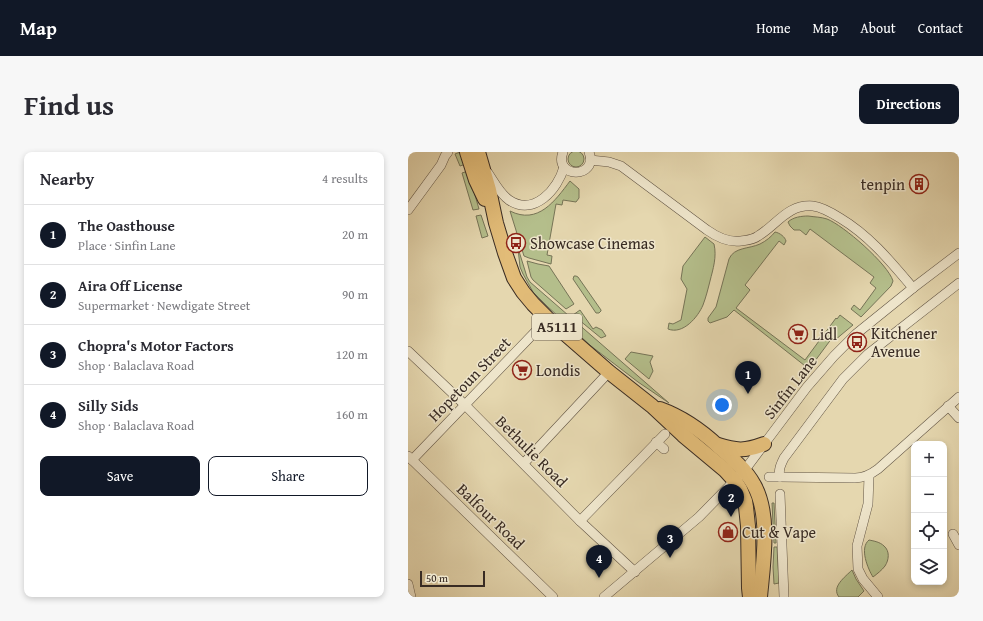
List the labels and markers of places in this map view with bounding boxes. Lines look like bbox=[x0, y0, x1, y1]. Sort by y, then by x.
place label: tenpin bbox=[861, 172, 905, 196]
building icon: tenpin bbox=[908, 173, 930, 195]
place label: Showcase Cinemas bbox=[530, 231, 655, 255]
bus stop icon: Showcase Cinemas bbox=[505, 232, 527, 254]
place label: Kitchener Avenue bbox=[871, 321, 937, 363]
place label: Lidl bbox=[812, 322, 838, 346]
supermarket icon: Lidl bbox=[787, 323, 809, 345]
bus stop icon: Kitchener Avenue bbox=[846, 331, 868, 353]
place label: Londis bbox=[536, 358, 580, 382]
supermarket icon: Londis bbox=[511, 359, 533, 381]
pin: 1 bbox=[735, 361, 761, 394]
pin: 2 bbox=[718, 484, 744, 517]
place label: Cut & Vape bbox=[742, 520, 816, 544]
shop icon: Cut & Vape bbox=[717, 521, 739, 543]
pin: 3 bbox=[657, 525, 683, 558]
pin: 4 bbox=[586, 545, 612, 578]

